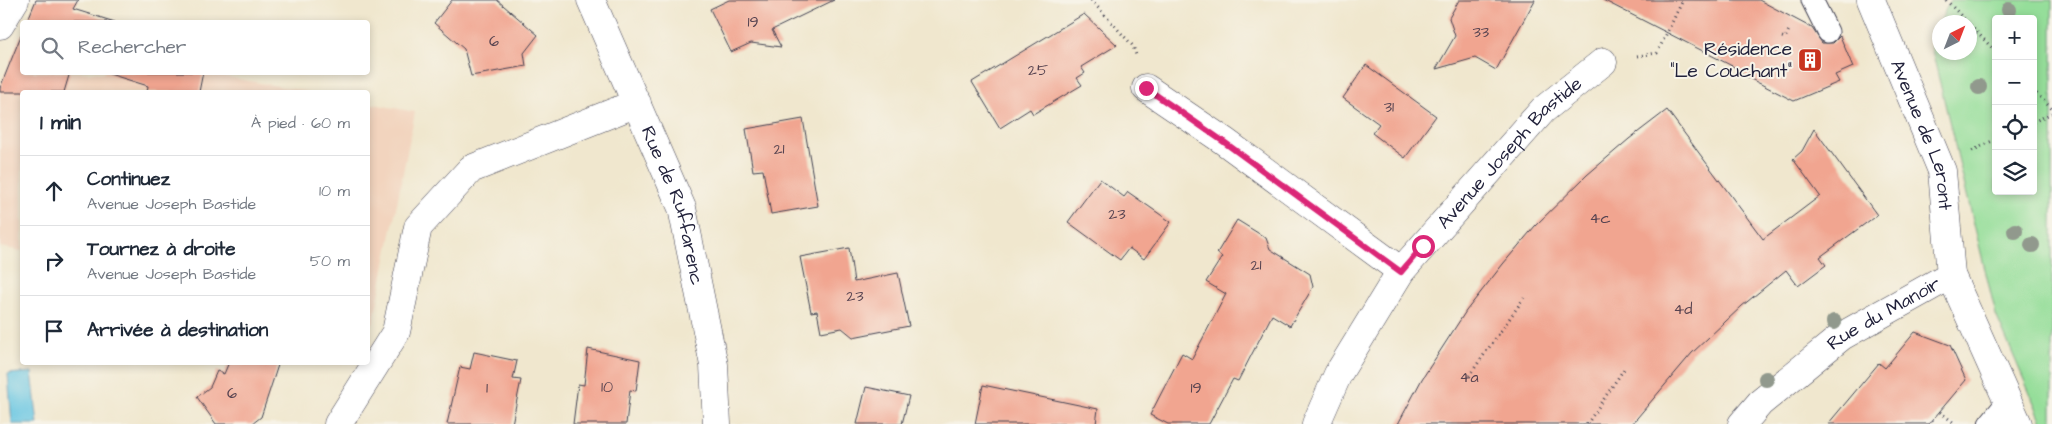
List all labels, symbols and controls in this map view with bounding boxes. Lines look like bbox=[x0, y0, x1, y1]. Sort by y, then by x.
house number: 19 bbox=[747, 11, 759, 33]
north arrow bbox=[1932, 15, 1977, 60]
map controls bbox=[1992, 15, 2037, 195]
button: + bbox=[1992, 15, 2037, 60]
search box bbox=[20, 20, 370, 75]
house number: 33 bbox=[1473, 21, 1489, 43]
house number: 6 bbox=[489, 30, 499, 52]
icon: search bbox=[38, 34, 66, 62]
text: Rechercher bbox=[78, 34, 186, 61]
place label: Résidence "Le Couchant" bbox=[1670, 36, 1792, 85]
building icon: Résidence "Le Couchant" bbox=[1797, 47, 1823, 73]
street label: Avenue de Leront bbox=[1884, 55, 1959, 212]
house number: 25 bbox=[1028, 59, 1049, 81]
button: − bbox=[1992, 60, 2037, 105]
street label: Avenue Joseph Bastide bbox=[1431, 70, 1588, 235]
route end bbox=[1135, 77, 1158, 100]
house number: 31 bbox=[1384, 96, 1394, 118]
button: locate bbox=[1992, 105, 2037, 150]
text: 1 min bbox=[40, 108, 81, 137]
text: À pied · 60 m bbox=[251, 112, 350, 134]
street label: Rue de Ruffarenc bbox=[634, 122, 711, 287]
house number: 21 bbox=[773, 138, 785, 160]
button: layers bbox=[1992, 150, 2037, 195]
text: Continuez bbox=[87, 166, 170, 193]
icon: ahead bbox=[40, 177, 68, 205]
text: 10 m bbox=[319, 180, 350, 202]
text: Avenue Joseph Bastide bbox=[87, 193, 256, 215]
house number: 23 bbox=[1108, 203, 1126, 225]
house number: 4c bbox=[1589, 207, 1611, 229]
route start bbox=[1412, 235, 1435, 258]
text: Tournez à droite bbox=[87, 236, 235, 263]
icon: right bbox=[40, 247, 68, 275]
text: 50 m bbox=[310, 250, 350, 272]
house number: 21 bbox=[1250, 254, 1262, 276]
text: Avenue Joseph Bastide bbox=[87, 263, 256, 285]
street label: Rue du Manoir bbox=[1821, 270, 1946, 357]
house number: 23 bbox=[846, 285, 864, 307]
house number: 4d bbox=[1673, 298, 1693, 320]
icon: arrive bbox=[40, 317, 68, 345]
text: Arrivée à destination bbox=[87, 317, 268, 344]
house number: 4a bbox=[1459, 366, 1479, 388]
house number: 10 bbox=[601, 376, 613, 398]
house number: 1 bbox=[486, 377, 488, 399]
house number: 19 bbox=[1190, 377, 1202, 399]
house number: 6 bbox=[227, 382, 237, 404]

